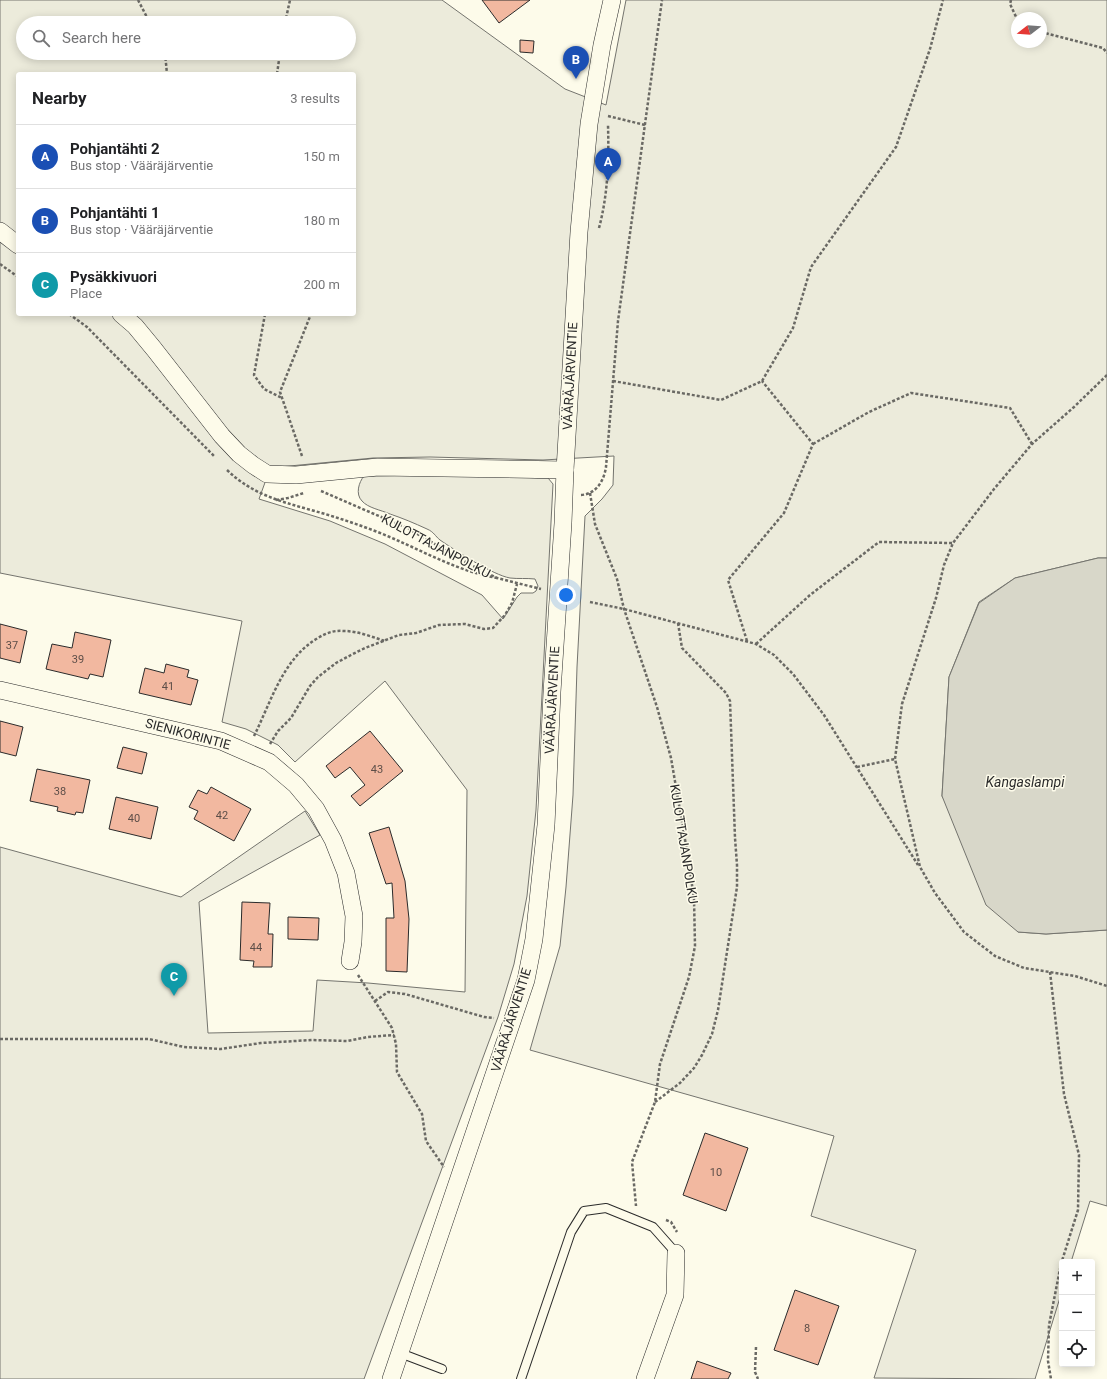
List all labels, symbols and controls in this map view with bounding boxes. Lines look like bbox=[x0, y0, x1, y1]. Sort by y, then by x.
north arrow bbox=[1011, 12, 1047, 48]
search box bbox=[16, 16, 356, 60]
icon: search bbox=[30, 27, 52, 49]
text: Search here bbox=[62, 29, 141, 47]
pin: B bbox=[563, 46, 589, 79]
text: Nearby bbox=[32, 88, 87, 108]
text: 3 results bbox=[290, 91, 340, 106]
text: Pohjantähti 2 bbox=[70, 140, 160, 158]
pin: A bbox=[595, 148, 621, 181]
text: A bbox=[41, 149, 49, 164]
text: 150 m bbox=[303, 149, 340, 164]
text: Bus stop · Vääräjärventie bbox=[70, 158, 213, 173]
text: Pohjantähti 1 bbox=[70, 204, 160, 222]
text: B bbox=[41, 213, 49, 228]
text: 180 m bbox=[303, 213, 340, 228]
text: Bus stop · Vääräjärventie bbox=[70, 222, 213, 237]
text: Pysäkkivuori bbox=[70, 268, 157, 286]
text: C bbox=[41, 277, 49, 292]
text: 200 m bbox=[303, 277, 340, 292]
text: Place bbox=[70, 286, 102, 301]
street label: VÄÄRÄJÄRVENTIE bbox=[560, 322, 580, 430]
street label: KULOTTAJANPOLKU bbox=[379, 511, 493, 581]
your location bbox=[556, 585, 576, 605]
house number: 37 bbox=[6, 639, 18, 652]
street label: VÄÄRÄJÄRVENTIE bbox=[542, 646, 562, 754]
house number: 39 bbox=[72, 653, 84, 666]
house number: 41 bbox=[162, 680, 174, 693]
street label: SIENIKORINTIE bbox=[144, 715, 232, 753]
house number: 43 bbox=[371, 763, 383, 776]
water label: Kangaslampi bbox=[986, 774, 1065, 790]
street label: KULOTTAJANPOLKU bbox=[667, 783, 701, 905]
house number: 38 bbox=[54, 785, 66, 798]
house number: 42 bbox=[216, 809, 228, 822]
house number: 40 bbox=[128, 812, 140, 825]
house number: 44 bbox=[250, 941, 262, 954]
pin: C bbox=[161, 963, 187, 996]
street label: VÄÄRÄJÄRVENTIE bbox=[488, 966, 534, 1074]
house number: 10 bbox=[710, 1166, 722, 1179]
map controls bbox=[1059, 1259, 1095, 1367]
button: + bbox=[1059, 1259, 1095, 1295]
button: − bbox=[1059, 1295, 1095, 1331]
house number: 8 bbox=[804, 1322, 810, 1335]
button: locate bbox=[1059, 1331, 1095, 1367]

